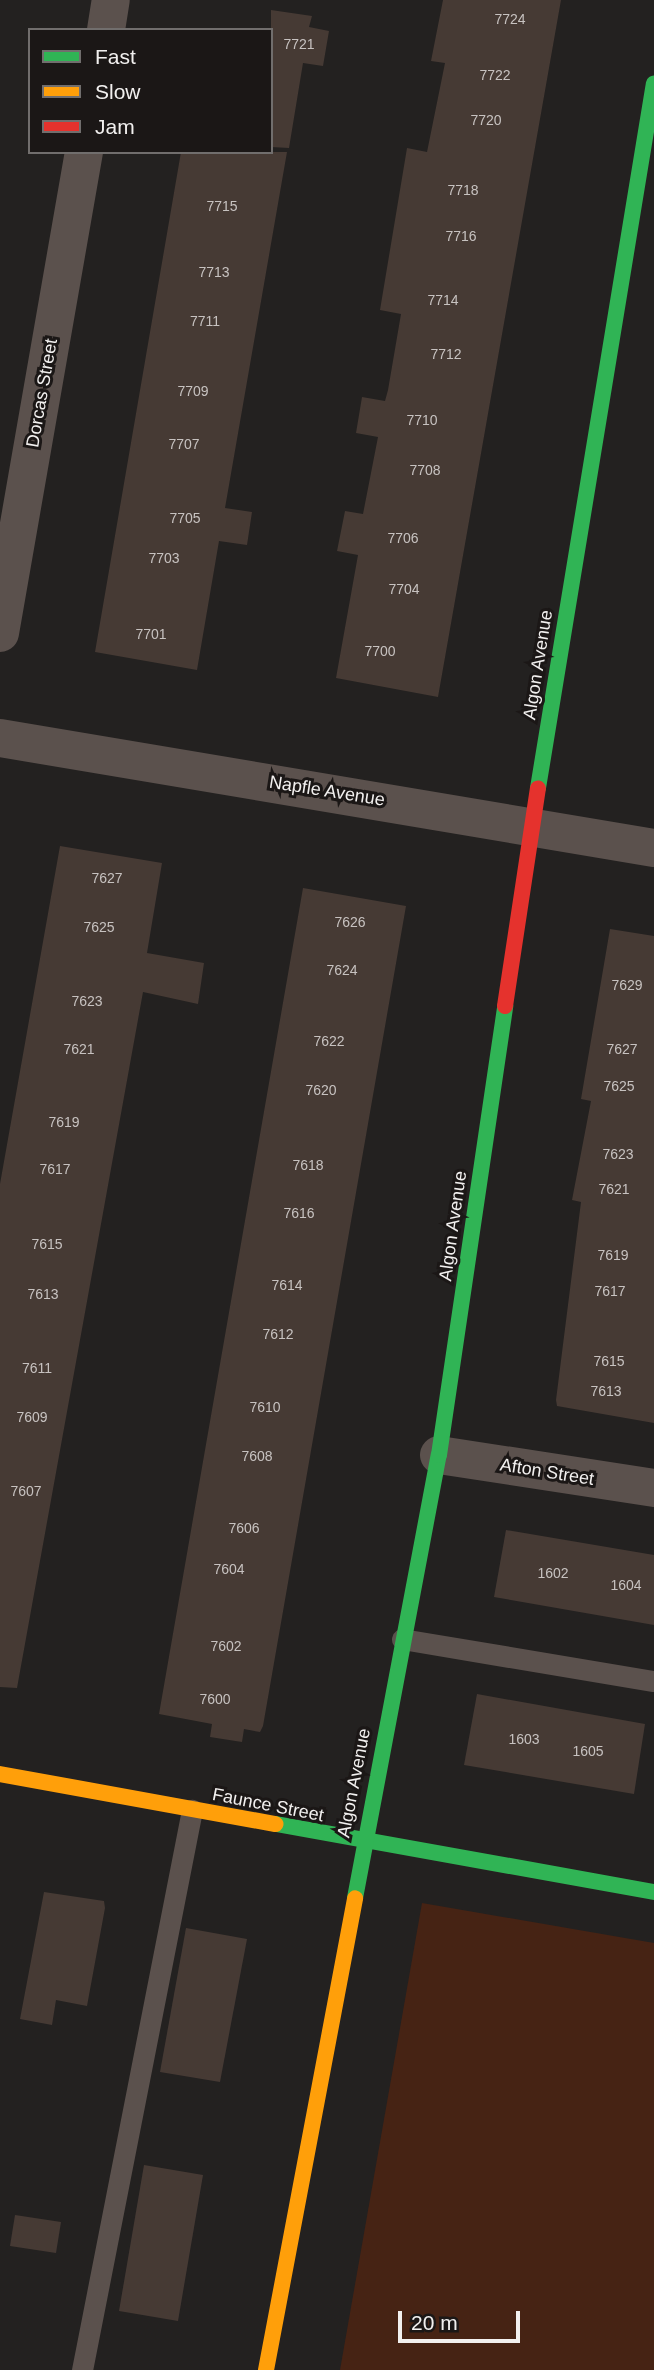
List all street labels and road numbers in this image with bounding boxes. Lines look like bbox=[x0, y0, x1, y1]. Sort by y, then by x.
street label: Dorcas Street bbox=[22, 337, 62, 449]
street label: Algon Avenue bbox=[519, 608, 557, 722]
street label: Napfle Avenue bbox=[267, 771, 387, 811]
street label: Algon Avenue bbox=[435, 1169, 471, 1283]
street label: Afton Street bbox=[498, 1454, 596, 1490]
street label: Algon Avenue bbox=[333, 1726, 375, 1840]
street label: Faunce Street bbox=[210, 1784, 326, 1826]

